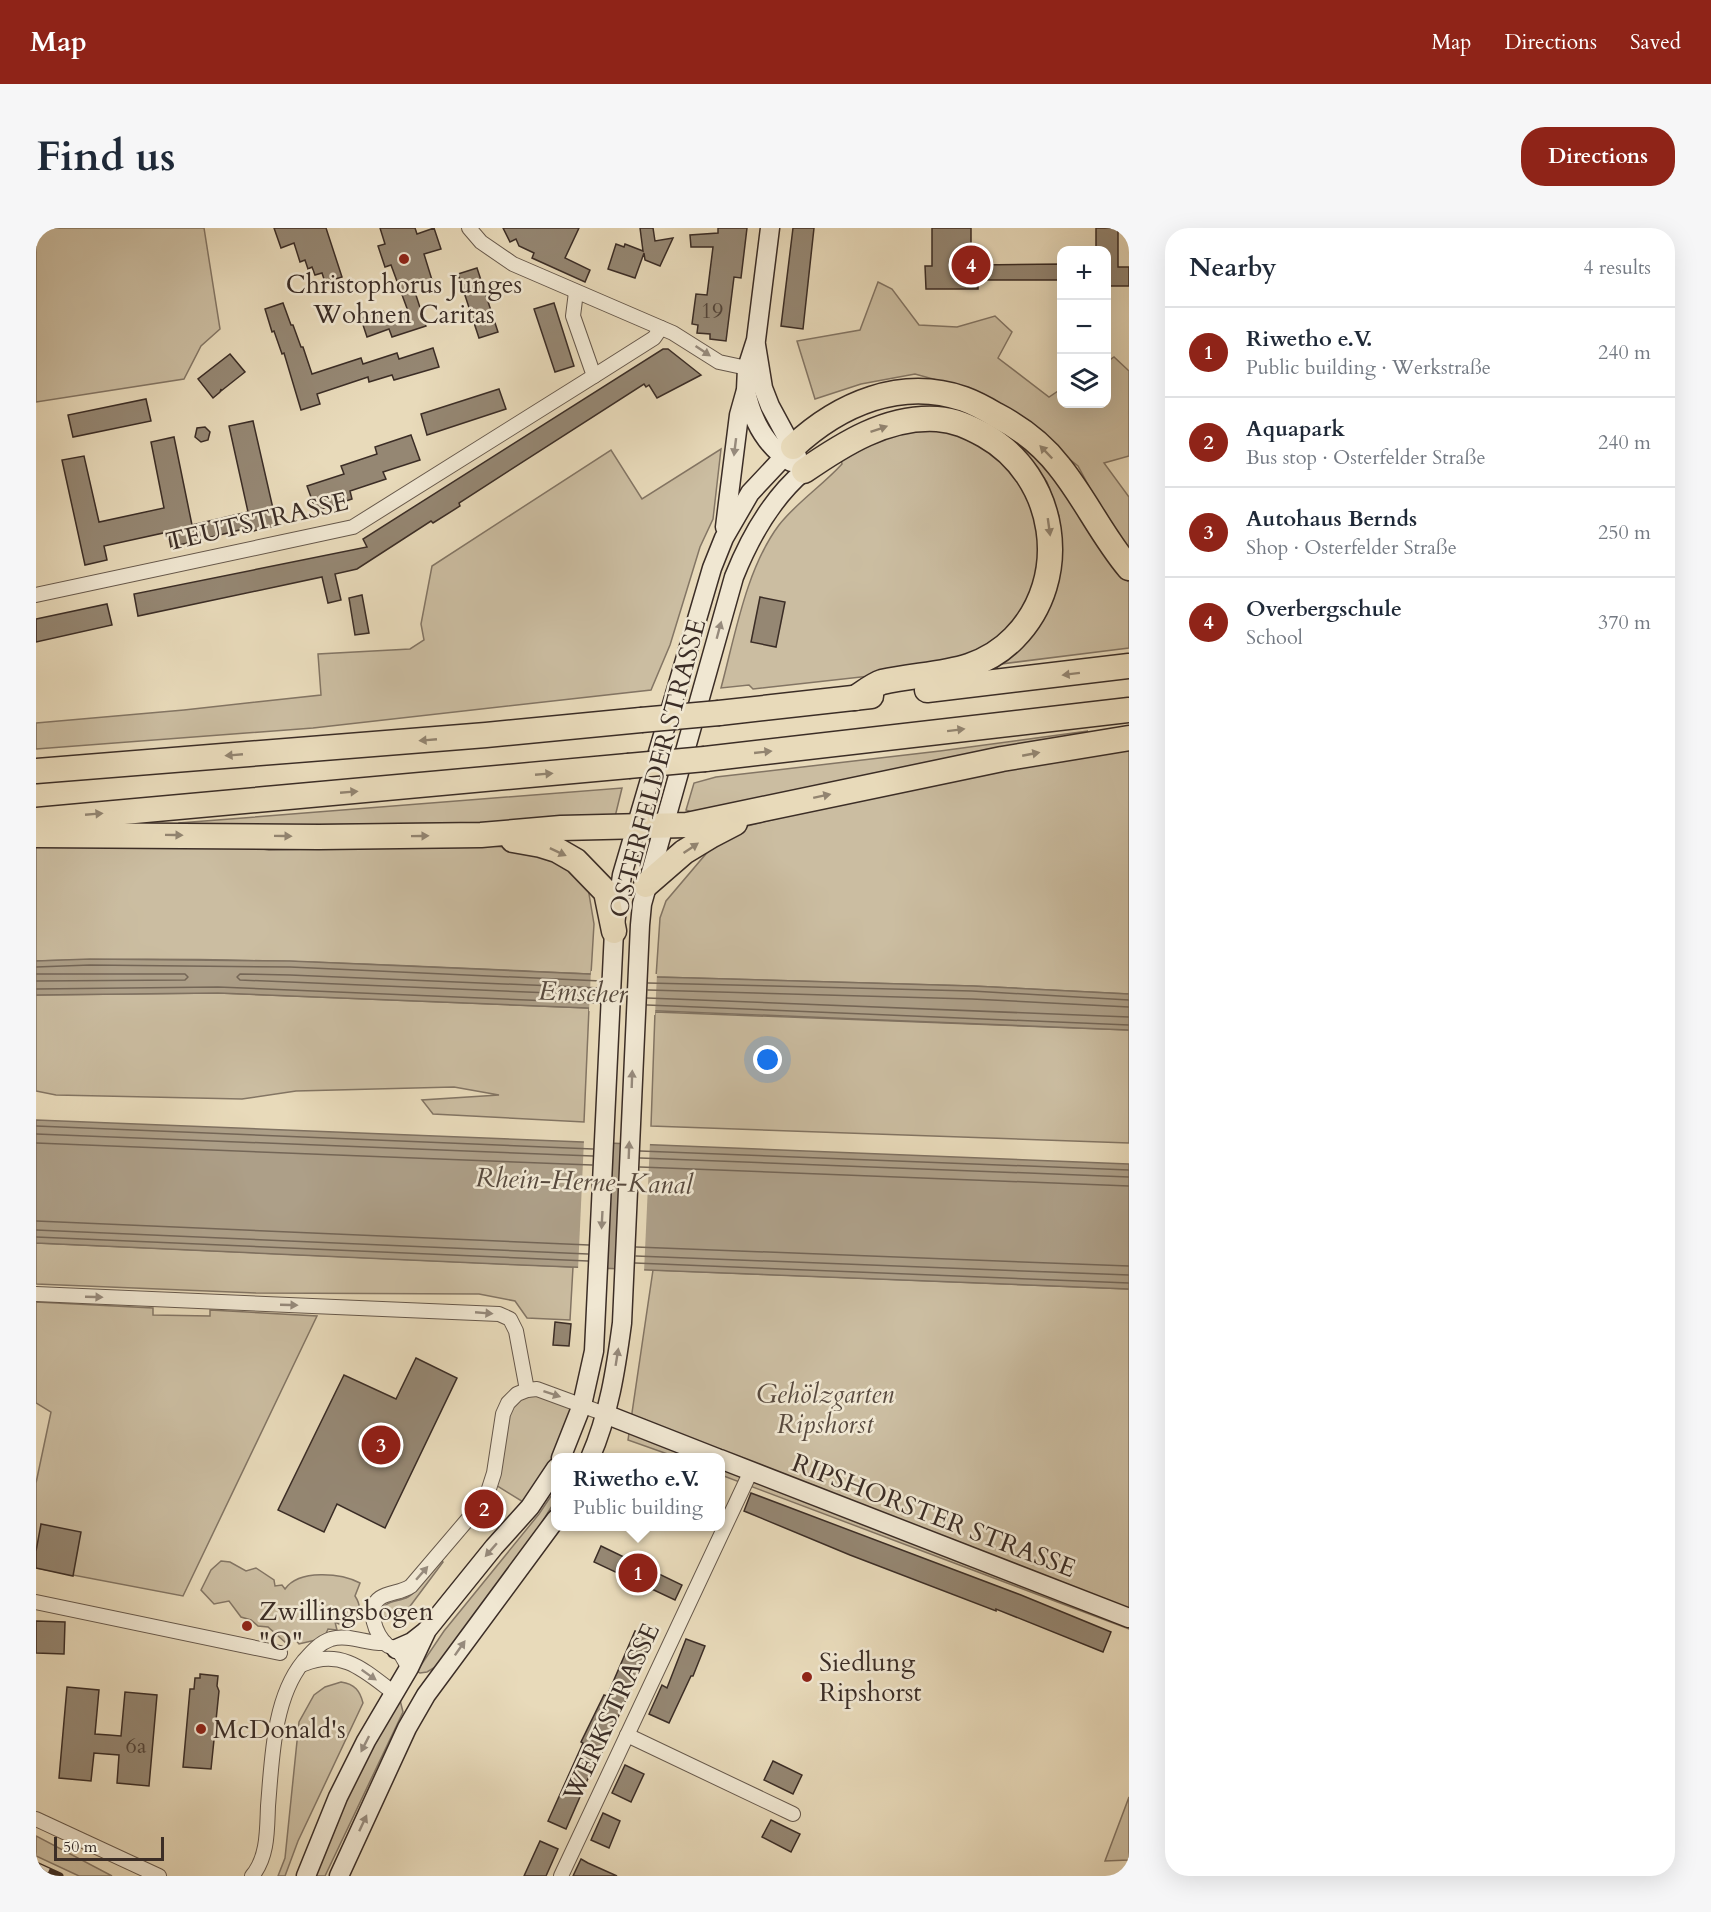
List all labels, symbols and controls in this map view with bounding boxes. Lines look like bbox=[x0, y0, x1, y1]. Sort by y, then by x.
text: Map bbox=[30, 23, 87, 61]
text: Map bbox=[1431, 28, 1471, 57]
text: Directions bbox=[1504, 28, 1597, 57]
text: Saved bbox=[1630, 28, 1681, 57]
button: Directions bbox=[1521, 127, 1675, 186]
text: Find us bbox=[36, 128, 176, 185]
pin: 4 bbox=[952, 243, 990, 288]
map controls bbox=[1057, 246, 1111, 408]
button: + bbox=[1057, 246, 1111, 300]
text: Nearby bbox=[1189, 250, 1277, 285]
marker: Christophorus Junges Wohnen Caritas bbox=[397, 252, 411, 266]
text: 4 results bbox=[1583, 254, 1651, 281]
place label: Christophorus Junges Wohnen Caritas bbox=[286, 267, 522, 332]
house number: 19 bbox=[701, 296, 723, 326]
button: − bbox=[1057, 300, 1111, 354]
text: Riwetho e.V. bbox=[1246, 324, 1372, 354]
text: 1 bbox=[1203, 339, 1214, 366]
text: 240 m bbox=[1598, 339, 1651, 366]
one-way arrow bbox=[695, 346, 711, 357]
button: layers bbox=[1057, 354, 1111, 408]
text: Public building · Werkstraße bbox=[1246, 354, 1491, 381]
text: Aquapark bbox=[1246, 414, 1345, 444]
one-way arrow bbox=[870, 423, 888, 433]
text: 2 bbox=[1203, 429, 1214, 456]
text: 240 m bbox=[1598, 429, 1651, 456]
one-way arrow bbox=[731, 438, 740, 457]
text: Bus stop · Osterfelder Straße bbox=[1246, 444, 1486, 471]
one-way arrow bbox=[1040, 445, 1054, 459]
street label: TEUTSTRASSE bbox=[162, 484, 352, 559]
text: Autohaus Bernds bbox=[1246, 504, 1417, 534]
one-way arrow bbox=[1044, 517, 1053, 536]
text: 3 bbox=[1203, 519, 1214, 546]
text: 250 m bbox=[1598, 519, 1651, 546]
text: Shop · Osterfelder Straße bbox=[1246, 534, 1457, 561]
text: Overbergschule bbox=[1246, 594, 1402, 624]
text: 4 bbox=[1203, 609, 1214, 636]
text: 370 m bbox=[1598, 609, 1651, 636]
street label: OSTERFELDER STRASSE bbox=[601, 615, 714, 921]
one-way arrow bbox=[715, 621, 724, 639]
text: School bbox=[1246, 624, 1303, 651]
one-way arrow bbox=[1061, 669, 1080, 678]
one-way arrow bbox=[947, 726, 966, 735]
one-way arrow bbox=[419, 735, 438, 745]
one-way arrow bbox=[753, 747, 772, 757]
one-way arrow bbox=[1021, 749, 1040, 758]
one-way arrow bbox=[224, 751, 243, 760]
one-way arrow bbox=[534, 769, 553, 779]
one-way arrow bbox=[340, 787, 359, 797]
one-way arrow bbox=[813, 791, 832, 800]
one-way arrow bbox=[85, 810, 104, 819]
one-way arrow bbox=[164, 830, 183, 840]
one-way arrow bbox=[273, 831, 292, 841]
one-way arrow bbox=[410, 831, 429, 841]
one-way arrow bbox=[683, 842, 699, 854]
one-way arrow bbox=[550, 847, 567, 856]
water label: Emscher bbox=[538, 972, 629, 1013]
your location bbox=[753, 1045, 782, 1074]
one-way arrow bbox=[628, 1070, 637, 1089]
one-way arrow bbox=[625, 1140, 634, 1159]
water label: Rhein-Herne-Kanal bbox=[475, 1159, 694, 1204]
one-way arrow bbox=[597, 1211, 606, 1230]
one-way arrow bbox=[85, 1292, 104, 1301]
one-way arrow bbox=[280, 1300, 299, 1309]
one-way arrow bbox=[475, 1308, 494, 1318]
one-way arrow bbox=[613, 1347, 622, 1366]
park label: Gehölzgarten Ripshorst bbox=[756, 1377, 894, 1442]
one-way arrow bbox=[543, 1390, 561, 1399]
pin: 3 bbox=[362, 1422, 400, 1468]
street label: RIPSHORSTER STRASSE bbox=[787, 1445, 1081, 1586]
popup bbox=[551, 1453, 725, 1531]
text: Riwetho e.V. bbox=[573, 1464, 699, 1494]
pin: 2 bbox=[464, 1486, 504, 1532]
text: Public building bbox=[573, 1494, 703, 1521]
one-way arrow bbox=[485, 1542, 498, 1557]
pin: 1 bbox=[618, 1550, 658, 1596]
one-way arrow bbox=[415, 1566, 429, 1581]
place label: Zwillingsbogen "O" bbox=[259, 1594, 434, 1659]
street label: WERKSTRASSE bbox=[554, 1617, 668, 1808]
marker: Zwillingsbogen "O" bbox=[240, 1619, 254, 1633]
one-way arrow bbox=[454, 1640, 466, 1656]
place label: Siedlung Ripshorst bbox=[819, 1645, 922, 1710]
one-way arrow bbox=[361, 1669, 377, 1681]
marker: Siedlung Ripshorst bbox=[800, 1670, 814, 1684]
place label: McDonald's bbox=[213, 1712, 346, 1747]
marker: McDonald's bbox=[194, 1722, 208, 1736]
house number: 6a bbox=[126, 1731, 147, 1761]
one-way arrow bbox=[360, 1735, 370, 1752]
one-way arrow bbox=[358, 1814, 367, 1831]
scale bar bbox=[54, 1834, 164, 1862]
text: 50 m bbox=[63, 1836, 97, 1858]

